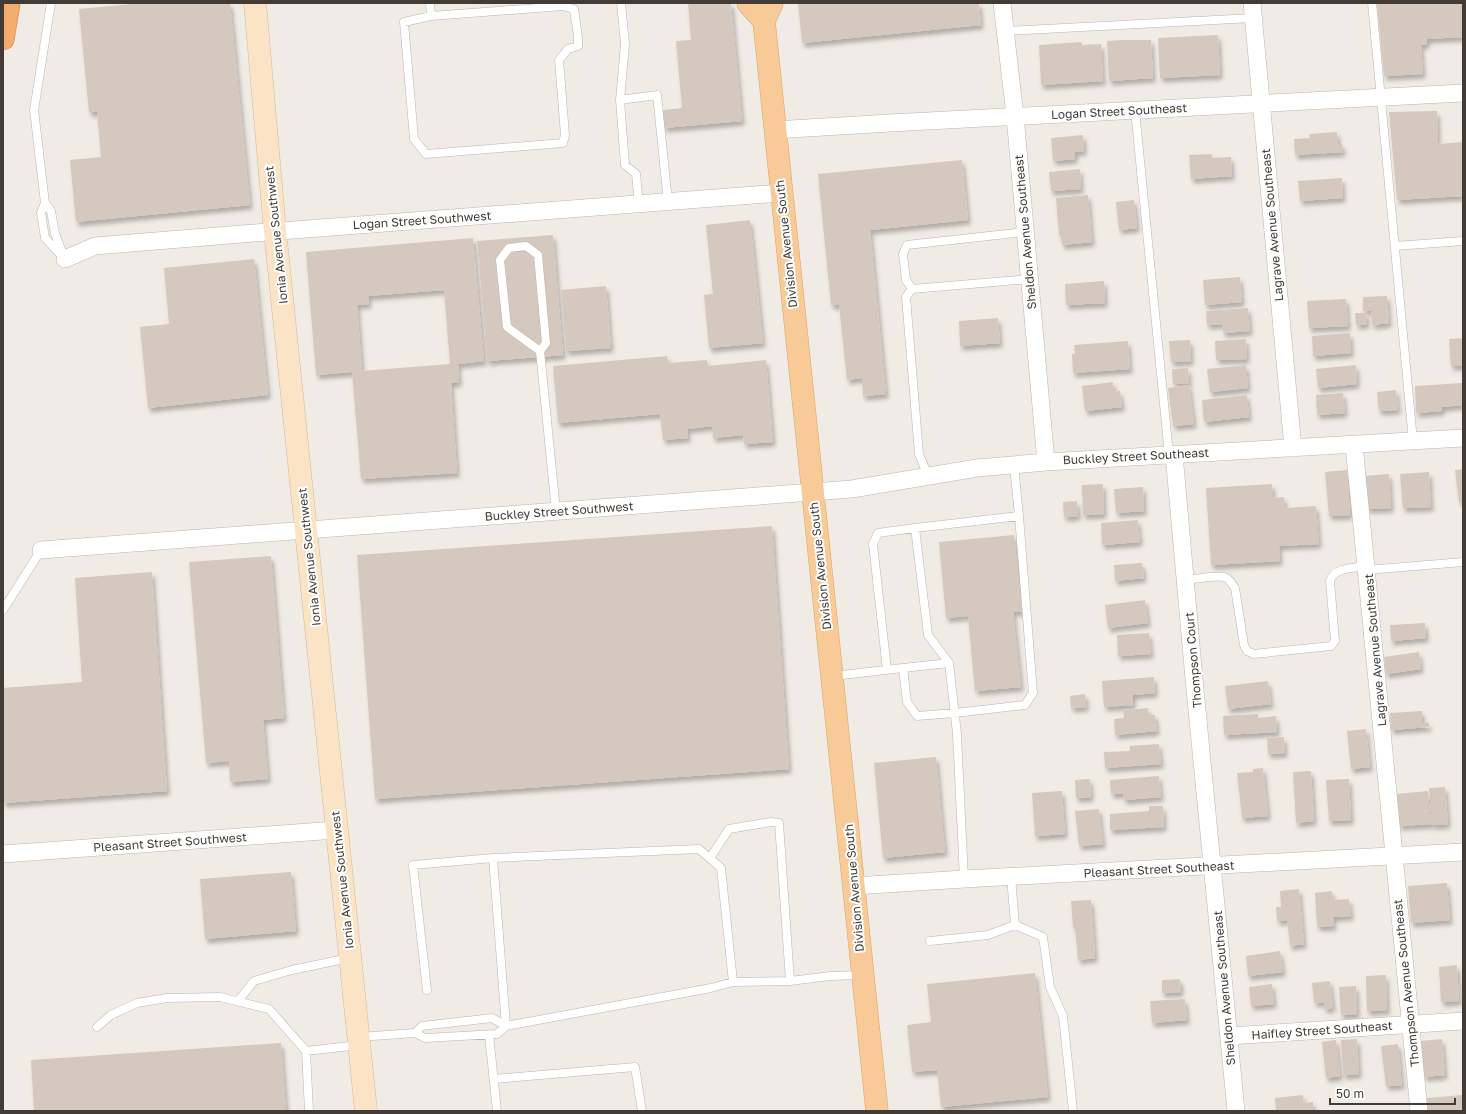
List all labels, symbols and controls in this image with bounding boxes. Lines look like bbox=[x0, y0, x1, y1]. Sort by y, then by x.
street label: Logan Street Southeast bbox=[1051, 100, 1188, 122]
street label: Lagrave Avenue Southeast bbox=[1258, 148, 1286, 302]
street label: Sheldon Avenue Southeast bbox=[1011, 154, 1039, 310]
street label: Ionia Avenue Southwest bbox=[261, 165, 291, 305]
street label: Division Avenue South bbox=[772, 179, 800, 309]
street label: Logan Street Southwest bbox=[352, 208, 492, 232]
street label: Buckley Street Southeast bbox=[1062, 445, 1210, 467]
street label: Ionia Avenue Southwest bbox=[294, 487, 324, 627]
street label: Buckley Street Southwest bbox=[484, 498, 634, 524]
street label: Division Avenue South bbox=[806, 501, 834, 631]
street label: Lagrave Avenue Southeast bbox=[1361, 573, 1389, 727]
street label: Thompson Court bbox=[1181, 611, 1205, 709]
street label: Ionia Avenue Southwest bbox=[327, 810, 357, 950]
street label: Division Avenue South bbox=[841, 823, 867, 953]
street label: Pleasant Street Southwest bbox=[93, 829, 248, 855]
street label: Pleasant Street Southeast bbox=[1083, 858, 1235, 880]
street label: Thompson Avenue Southeast bbox=[1390, 898, 1422, 1068]
street label: Sheldon Avenue Southeast bbox=[1210, 910, 1238, 1066]
street label: Haifley Street Southeast bbox=[1251, 1018, 1393, 1042]
scale bar bbox=[1330, 1080, 1455, 1106]
text: 50 m bbox=[1336, 1086, 1364, 1101]

